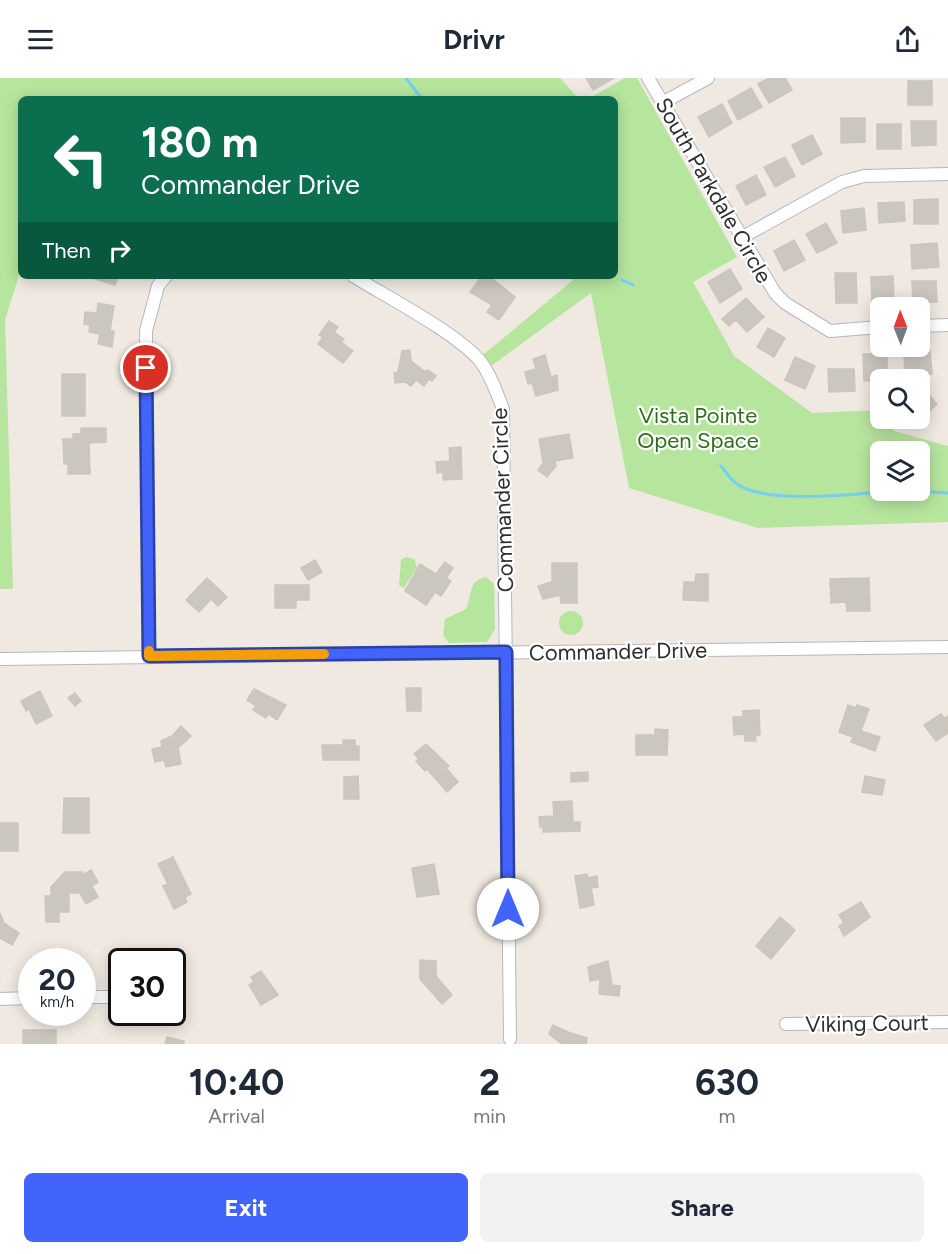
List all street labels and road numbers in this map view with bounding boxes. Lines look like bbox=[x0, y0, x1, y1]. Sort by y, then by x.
street label: South Parkdale Circle bbox=[649, 93, 778, 288]
street label: Commander Circle bbox=[486, 407, 519, 593]
street label: Commander Drive bbox=[529, 636, 707, 667]
street label: Viking Court bbox=[805, 1009, 929, 1038]

